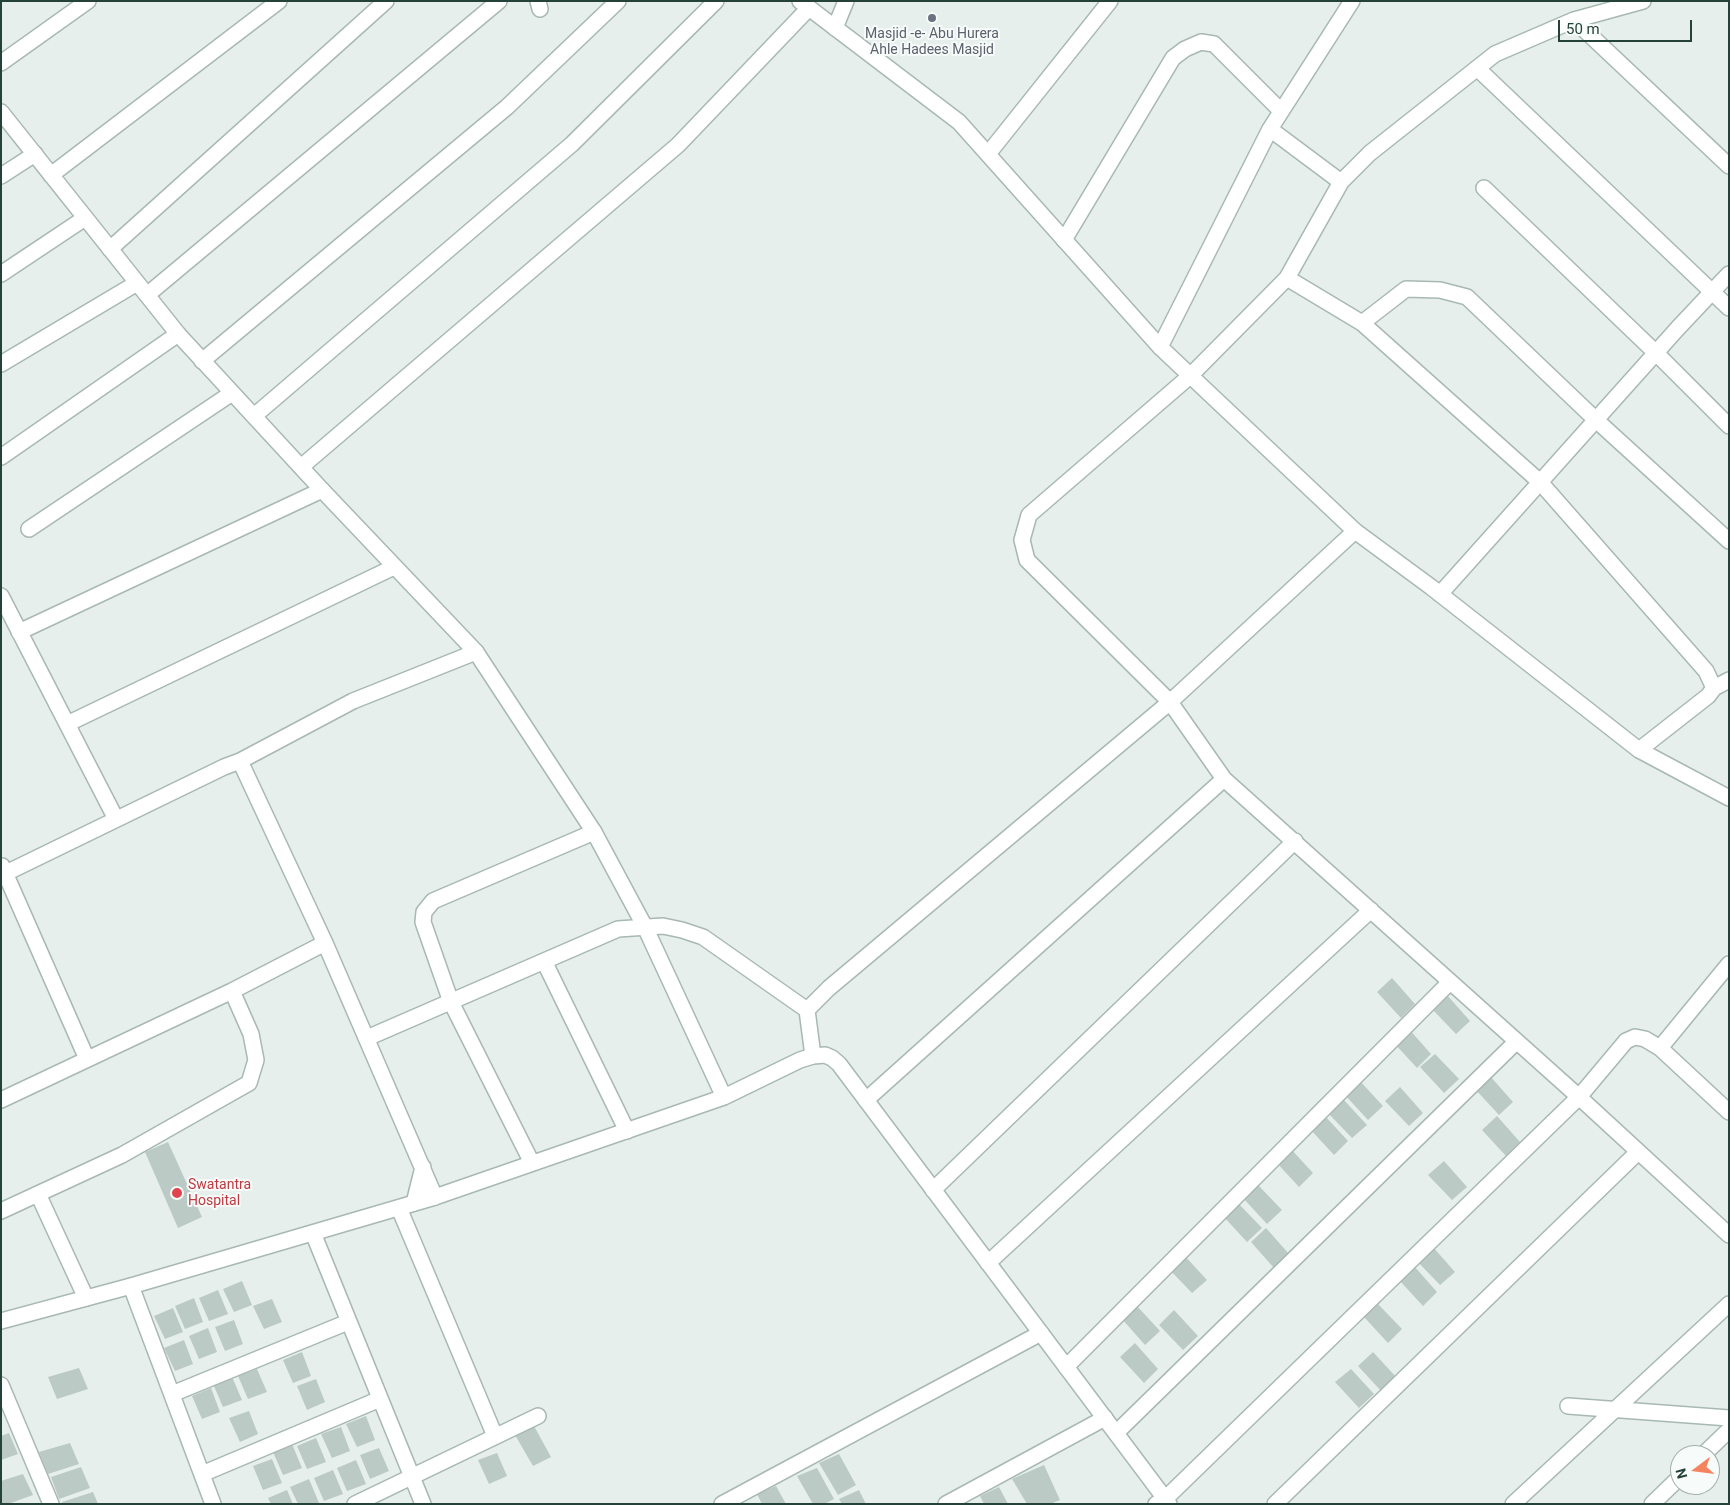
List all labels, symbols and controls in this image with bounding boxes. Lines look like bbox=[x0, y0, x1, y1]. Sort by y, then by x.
scale bar bbox=[1560, 10, 1694, 42]
marker: Masjid -e- Abu Hurera Ahle Hadees Masjid bbox=[926, 12, 938, 24]
text: 50 m bbox=[1566, 20, 1600, 38]
place label: Masjid -e- Abu Hurera Ahle Hadees Masjid bbox=[865, 26, 999, 58]
place label: Swatantra Hospital bbox=[188, 1177, 251, 1210]
marker: Swatantra Hospital bbox=[170, 1186, 184, 1200]
north arrow bbox=[1670, 1445, 1720, 1495]
text: N bbox=[1672, 1467, 1690, 1480]

